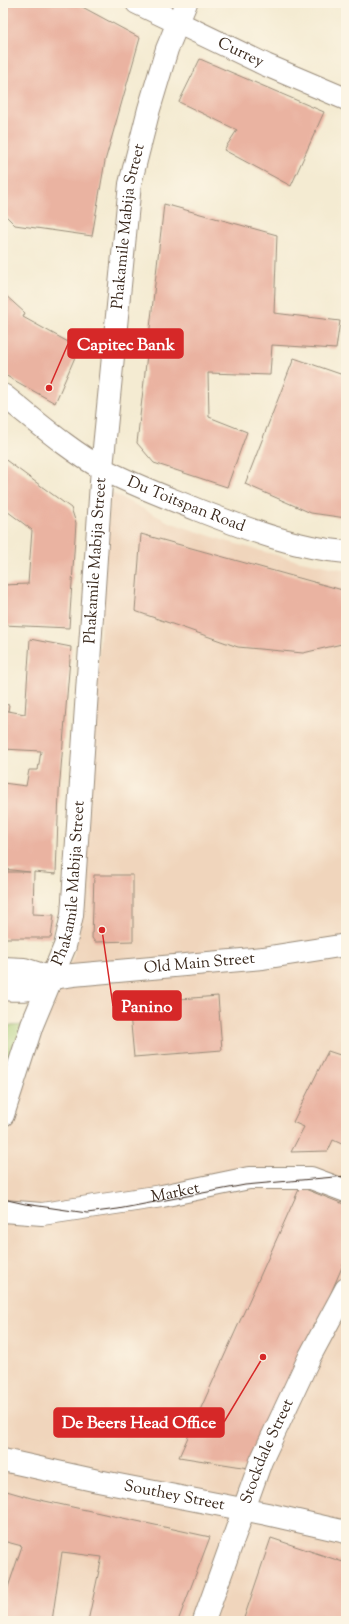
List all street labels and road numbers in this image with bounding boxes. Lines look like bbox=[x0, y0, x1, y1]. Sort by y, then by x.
street label: Currey bbox=[214, 32, 268, 74]
street label: Phakamile Mabija Street bbox=[106, 141, 151, 310]
street label: Du Toitspan Road bbox=[123, 471, 248, 538]
street label: Phakamile Mabija Street bbox=[79, 476, 113, 645]
street label: Phakamile Mabija Street bbox=[46, 800, 91, 969]
street label: Old Main Street bbox=[143, 947, 256, 980]
street label: Market bbox=[149, 1177, 202, 1209]
street label: Stockdale Street bbox=[235, 1395, 300, 1507]
street label: Southey Street bbox=[122, 1475, 227, 1517]

